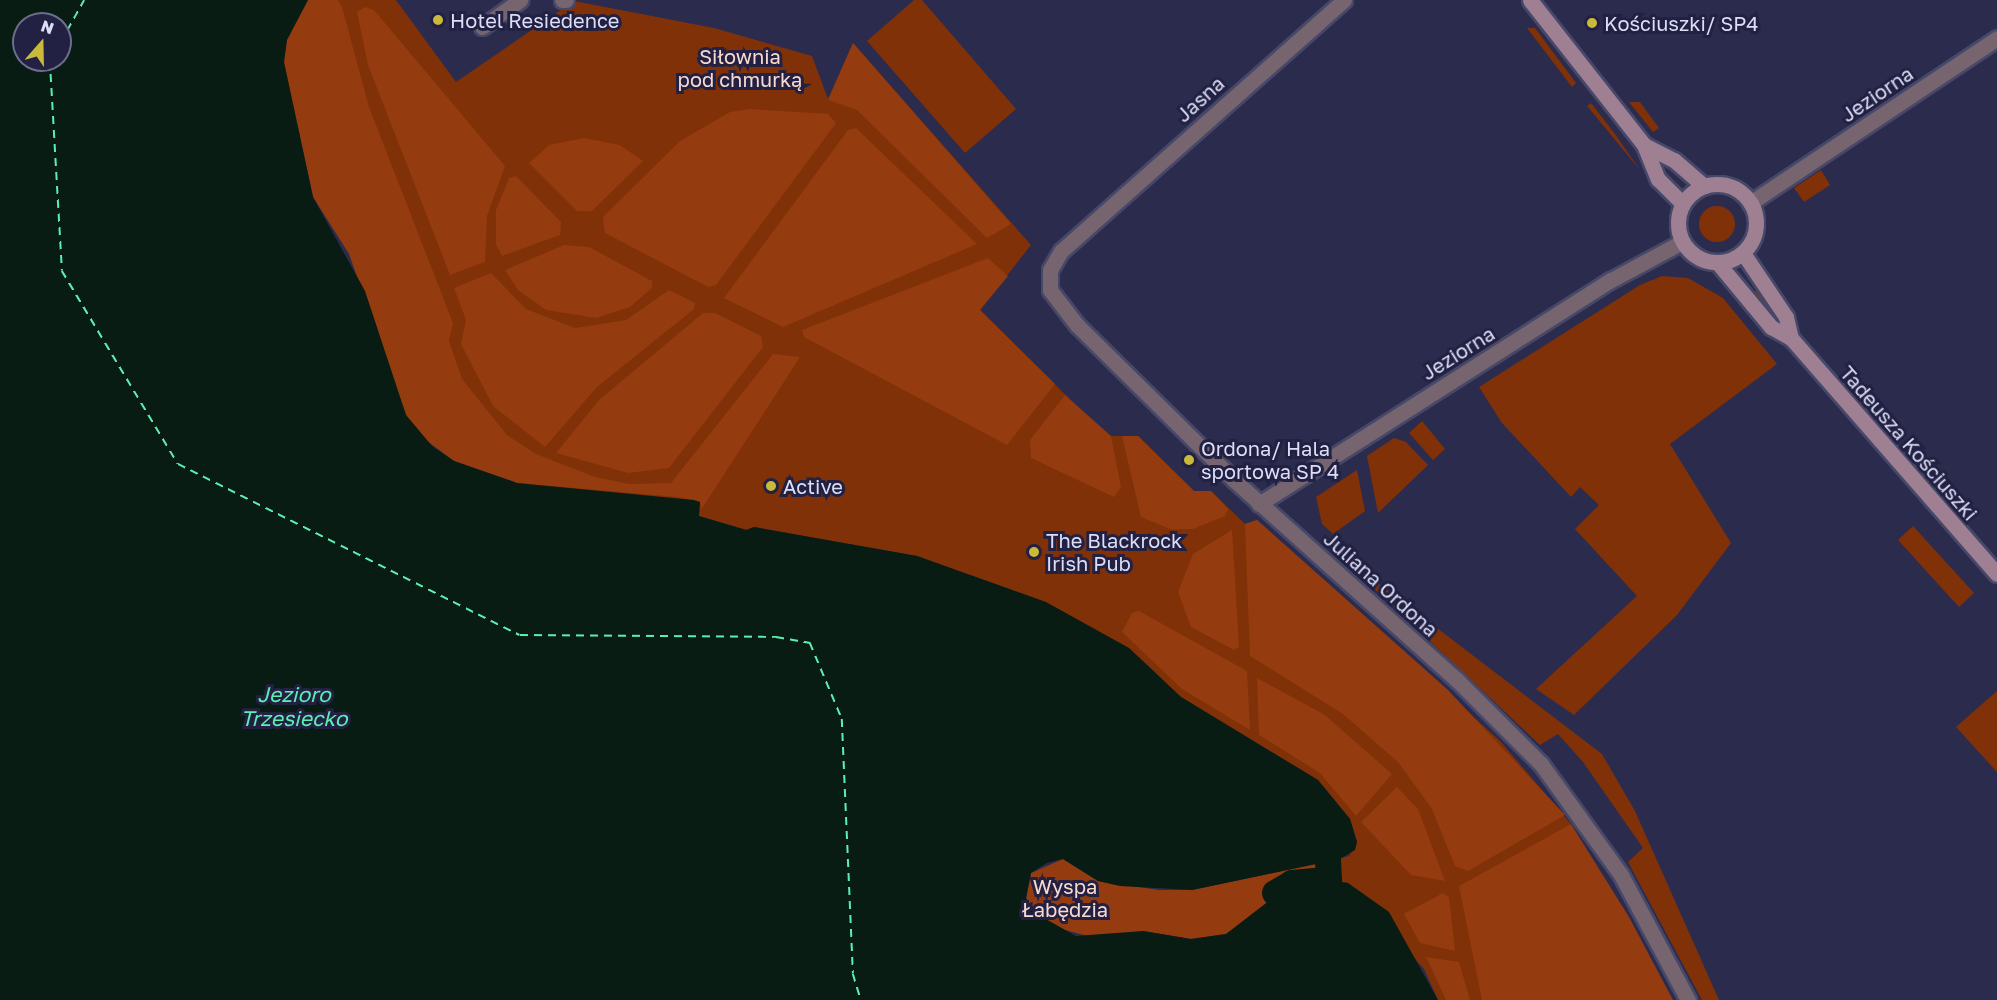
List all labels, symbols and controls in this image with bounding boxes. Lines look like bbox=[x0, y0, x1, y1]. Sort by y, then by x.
place label: Hotel Resiedence bbox=[450, 8, 619, 32]
place label: Kościuszki/ SP4 bbox=[1604, 11, 1759, 35]
north arrow bbox=[12, 12, 72, 72]
marker: Hotel Resiedence bbox=[431, 13, 445, 27]
text: N bbox=[38, 15, 57, 38]
marker: Kościuszki/ SP4 bbox=[1585, 16, 1599, 30]
park label: Siłownia pod chmurką bbox=[678, 44, 802, 91]
street label: Jeziorna bbox=[1836, 61, 1918, 127]
street label: Jasna bbox=[1171, 71, 1229, 127]
street label: Jeziorna bbox=[1417, 321, 1499, 385]
street label: Tadeusza Kościuszki bbox=[1835, 361, 1983, 525]
place label: Ordona/ Hala sportowa SP 4 bbox=[1201, 436, 1339, 483]
marker: Ordona/ Hala sportowa SP 4 bbox=[1182, 453, 1196, 467]
place label: Active bbox=[783, 474, 843, 498]
marker: Active bbox=[764, 479, 778, 493]
street label: Juliana Ordona bbox=[1319, 527, 1443, 641]
place label: The Blackrock Irish Pub bbox=[1046, 528, 1182, 575]
marker: The Blackrock Irish Pub bbox=[1027, 545, 1041, 559]
water label: Jezioro Trzesiecko bbox=[241, 681, 347, 731]
park label: Wyspa Łabędzia bbox=[1022, 874, 1108, 921]

